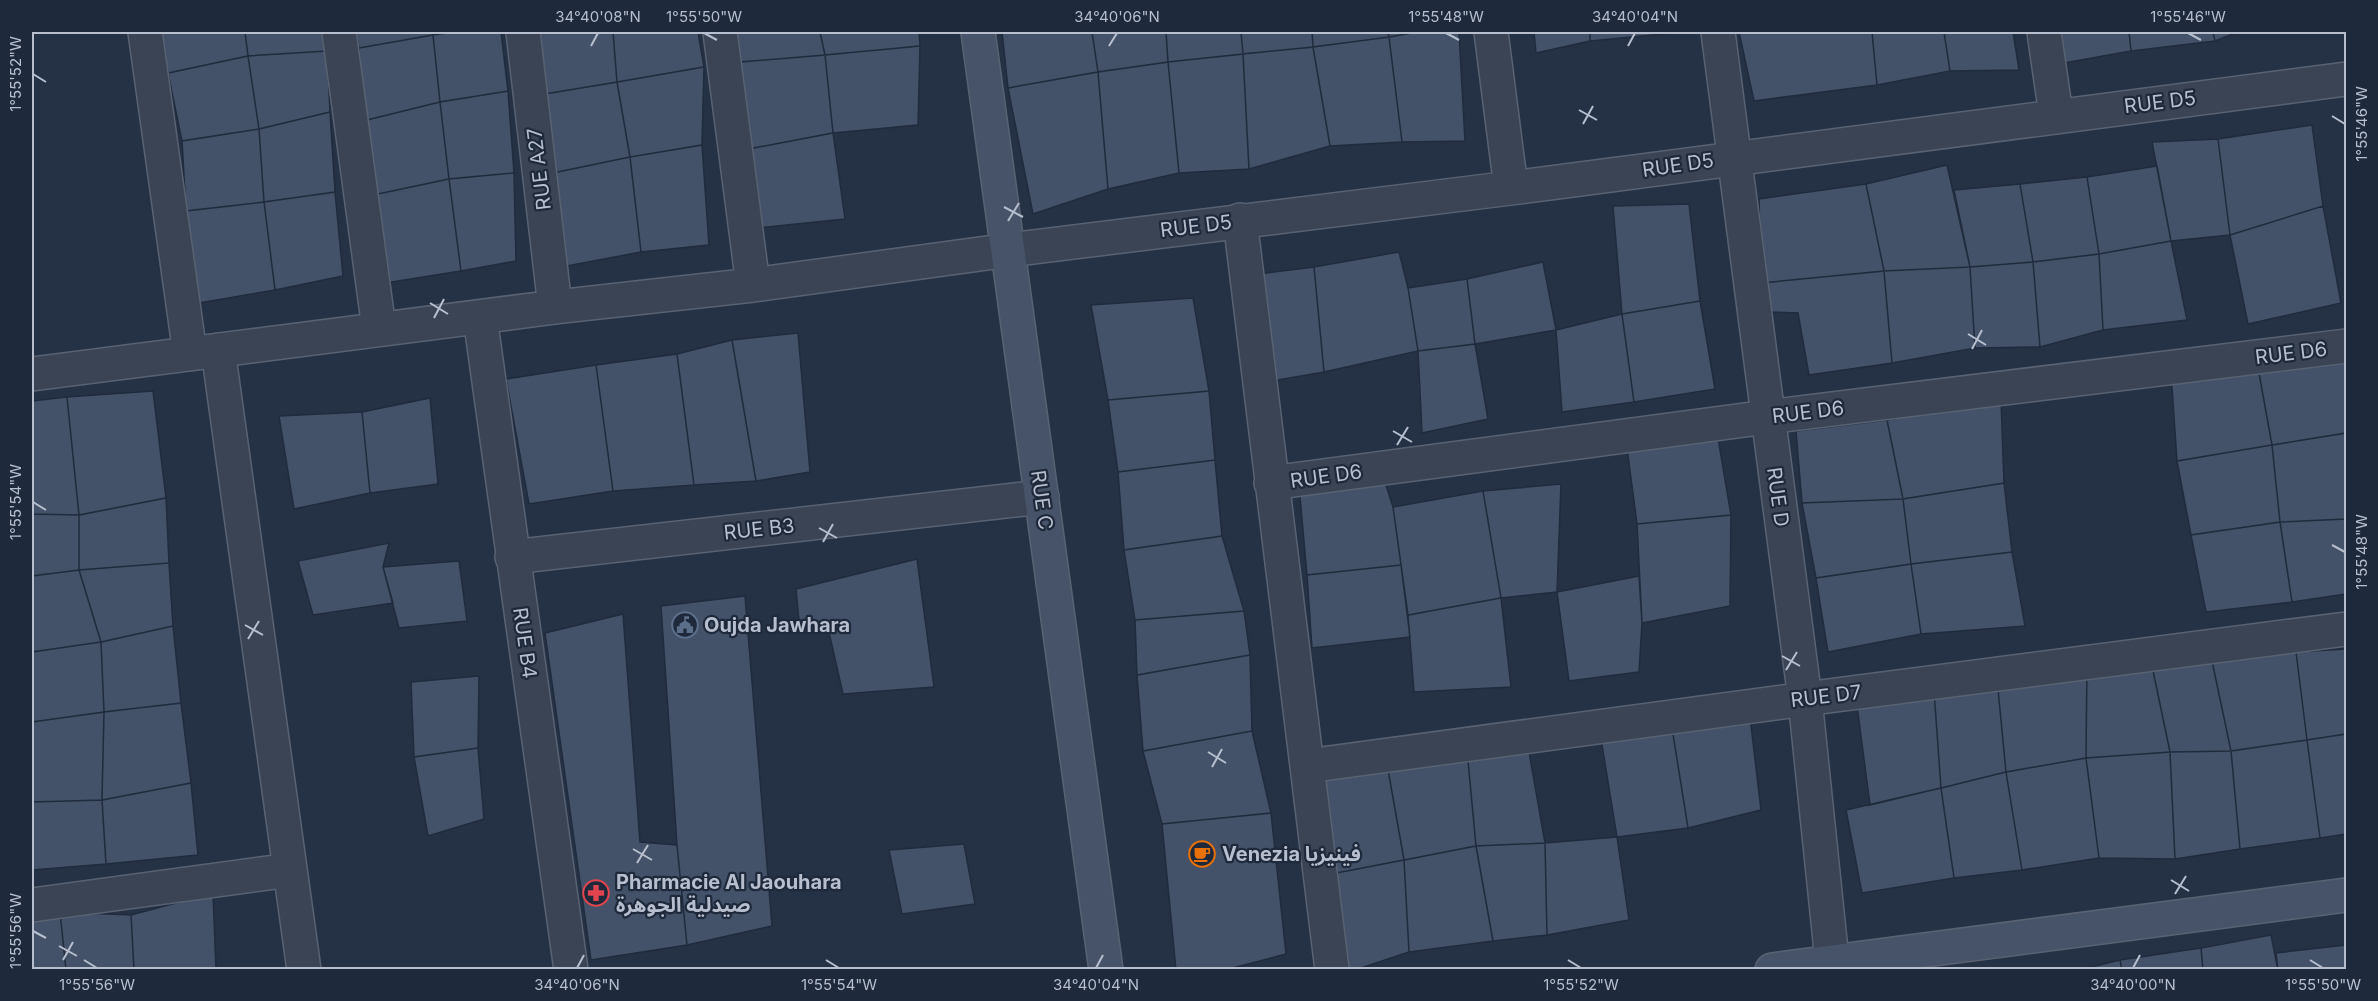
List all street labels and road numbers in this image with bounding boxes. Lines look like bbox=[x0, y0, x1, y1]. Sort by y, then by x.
street label: RUE D5 bbox=[2123, 86, 2197, 118]
street label: RUE A27 bbox=[522, 126, 556, 212]
street label: RUE D5 bbox=[1641, 148, 1715, 182]
street label: RUE D5 bbox=[1159, 210, 1233, 242]
street label: RUE D6 bbox=[2254, 337, 2328, 369]
street label: RUE D6 bbox=[1771, 396, 1845, 428]
street label: RUE D6 bbox=[1289, 459, 1363, 493]
street label: RUE D bbox=[1762, 466, 1794, 528]
street label: RUE C bbox=[1026, 469, 1058, 531]
street label: RUE B3 bbox=[723, 513, 795, 545]
street label: RUE B4 bbox=[508, 606, 542, 680]
street label: RUE D7 bbox=[1789, 680, 1863, 712]

